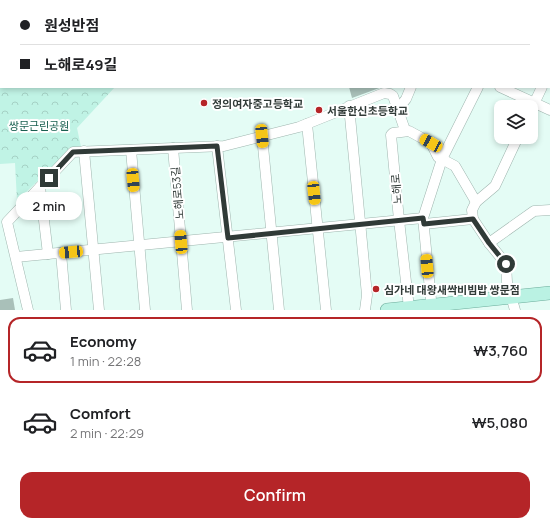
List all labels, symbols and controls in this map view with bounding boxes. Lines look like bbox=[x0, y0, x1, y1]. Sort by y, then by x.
text: 원성반점 bbox=[44, 15, 99, 36]
text: 노해로49길 bbox=[44, 54, 117, 75]
place label: 정의여자중고등학교 bbox=[212, 96, 303, 111]
marker: 정의여자중고등학교 bbox=[199, 98, 209, 108]
map controls bbox=[494, 100, 538, 144]
button: layers bbox=[494, 100, 538, 144]
place label: 서울한신초등학교 bbox=[327, 103, 408, 118]
marker: 서울한신초등학교 bbox=[314, 105, 324, 115]
park label: 쌍문근린공원 bbox=[9, 118, 69, 133]
car bbox=[255, 123, 269, 149]
car bbox=[418, 132, 444, 154]
street label: 노해로53길 bbox=[167, 166, 187, 220]
car bbox=[126, 168, 140, 192]
route end bbox=[40, 169, 58, 187]
street label: 노해로 bbox=[387, 173, 405, 205]
car bbox=[307, 180, 321, 206]
callout: 2 min bbox=[16, 192, 82, 220]
text: 2 min bbox=[32, 197, 66, 215]
car bbox=[174, 230, 188, 254]
car bbox=[59, 245, 83, 259]
car bbox=[420, 254, 434, 278]
route start bbox=[497, 255, 515, 273]
place label: 심가네 대왕새싹비빔밥 쌍문점 bbox=[384, 282, 520, 297]
marker: 심가네 대왕새싹비빔밥 쌍문점 bbox=[371, 284, 381, 294]
text: Economy bbox=[70, 331, 137, 352]
icon: car bbox=[22, 332, 58, 368]
text: ₩3,760 bbox=[473, 340, 528, 361]
text: 1 min · 22:28 bbox=[70, 352, 141, 370]
text: Comfort bbox=[70, 403, 131, 424]
icon: car bbox=[22, 404, 58, 440]
text: ₩5,080 bbox=[472, 412, 528, 433]
text: 2 min · 22:29 bbox=[70, 424, 144, 442]
button: Confirm bbox=[20, 472, 530, 518]

